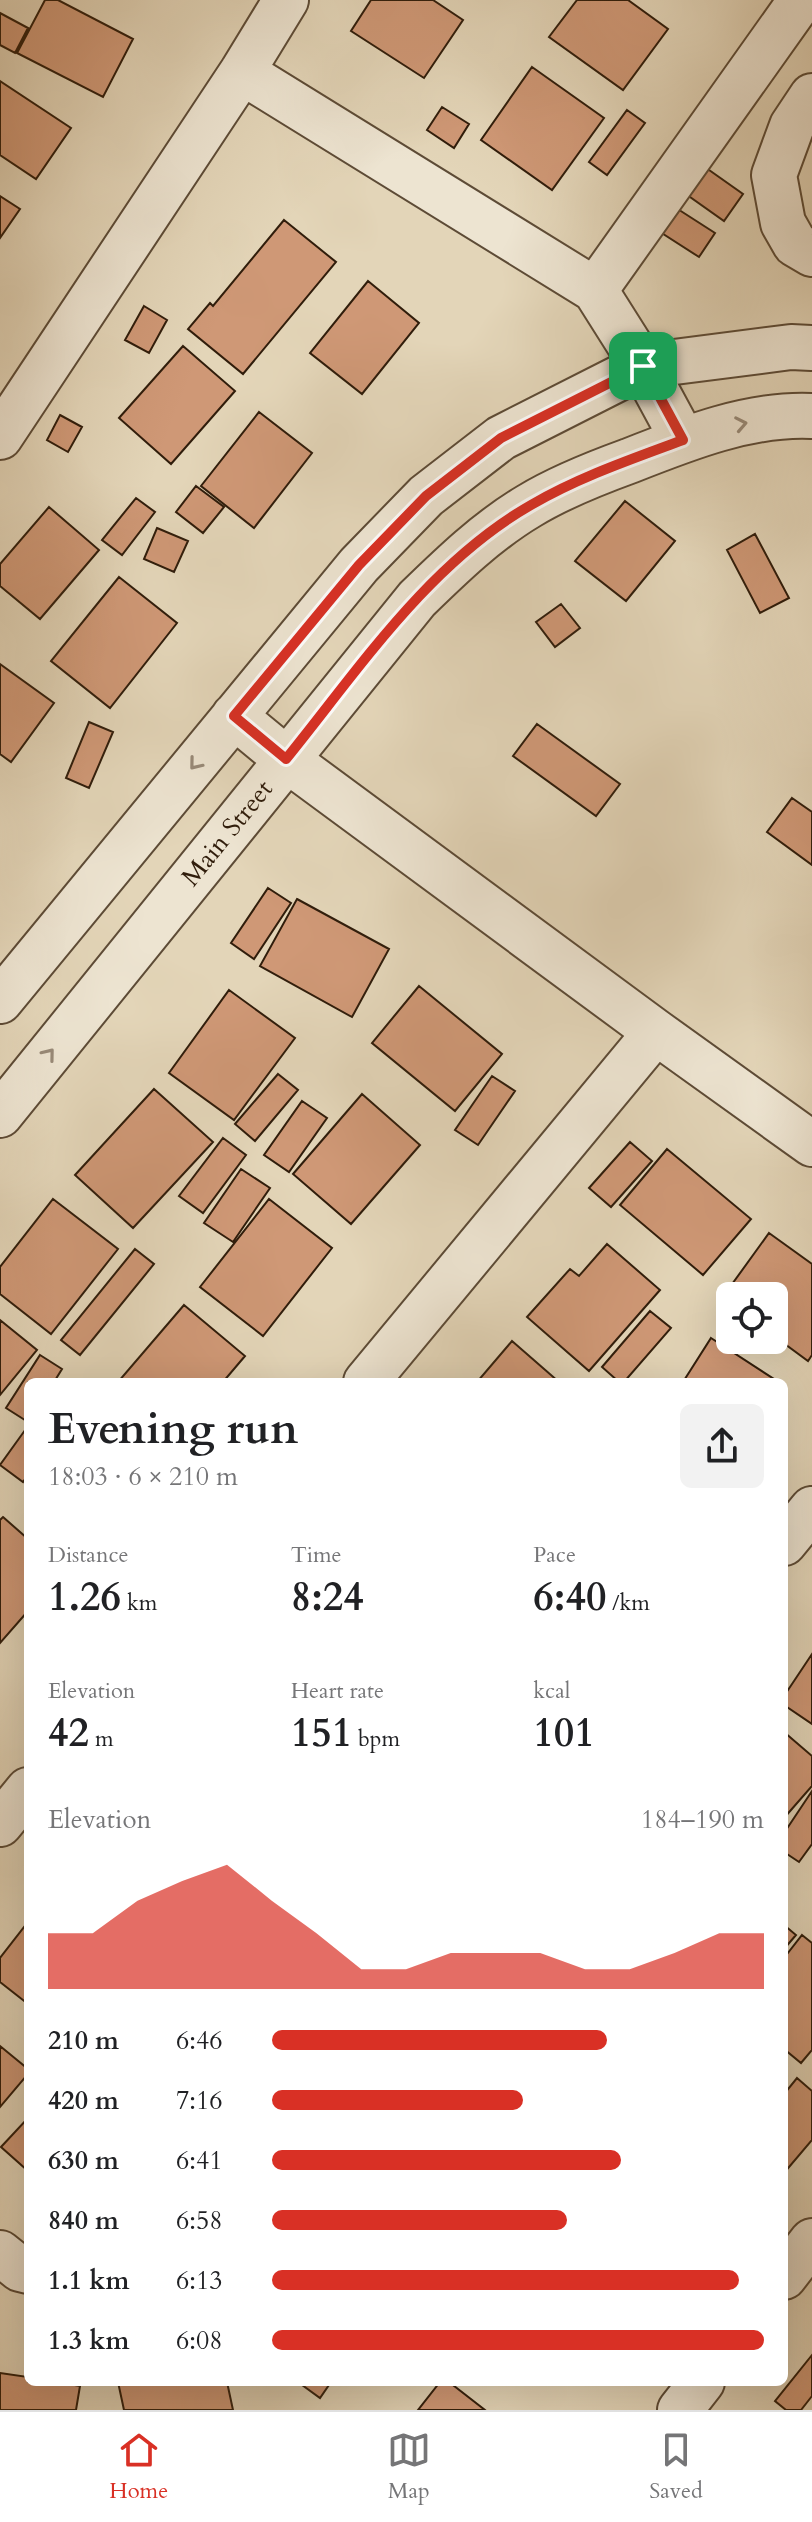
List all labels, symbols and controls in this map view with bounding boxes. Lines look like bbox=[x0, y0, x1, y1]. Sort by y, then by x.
pin bbox=[609, 332, 677, 400]
icon: arrive bbox=[621, 344, 665, 388]
one-way arrow bbox=[734, 416, 748, 433]
one-way arrow bbox=[190, 754, 205, 769]
street label: Main Street bbox=[173, 772, 281, 894]
one-way arrow bbox=[39, 1049, 54, 1064]
map controls bbox=[716, 1282, 788, 1354]
button: locate bbox=[716, 1282, 788, 1354]
text: Evening run bbox=[48, 1399, 298, 1459]
button: share bbox=[680, 1404, 764, 1488]
text: 18:03 · 6 × 210 m bbox=[48, 1459, 238, 1494]
text: Distance bbox=[48, 1540, 128, 1570]
text: Time bbox=[291, 1540, 342, 1570]
text: Pace bbox=[533, 1540, 576, 1570]
text: 1.26 bbox=[48, 1570, 121, 1625]
text: 8:24 bbox=[291, 1570, 364, 1625]
text: 6:40 bbox=[533, 1570, 606, 1625]
text: km bbox=[121, 1588, 157, 1618]
text: /km bbox=[606, 1588, 650, 1618]
text: Elevation bbox=[48, 1676, 135, 1706]
text: Heart rate bbox=[291, 1676, 384, 1706]
text: kcal bbox=[533, 1676, 570, 1706]
text: 42 bbox=[48, 1706, 89, 1761]
text: 151 bbox=[291, 1706, 352, 1761]
text: 101 bbox=[533, 1706, 595, 1761]
text: m bbox=[89, 1724, 114, 1754]
text: bpm bbox=[352, 1724, 400, 1754]
text: Elevation bbox=[48, 1802, 151, 1837]
text: 184–190 m bbox=[641, 1802, 764, 1837]
text: 210 m bbox=[48, 2023, 119, 2058]
text: 6:46 bbox=[176, 2023, 223, 2058]
text: 420 m bbox=[48, 2083, 119, 2118]
text: 7:16 bbox=[176, 2083, 223, 2118]
text: 630 m bbox=[48, 2143, 119, 2178]
text: 6:41 bbox=[176, 2143, 223, 2178]
text: 840 m bbox=[48, 2203, 119, 2238]
text: 6:58 bbox=[176, 2203, 223, 2238]
text: 1.1 km bbox=[48, 2263, 129, 2298]
text: 6:13 bbox=[176, 2263, 223, 2298]
text: 1.3 km bbox=[48, 2323, 129, 2358]
text: 6:08 bbox=[176, 2323, 223, 2358]
tab: Home bbox=[109, 2428, 168, 2506]
tab: Map bbox=[387, 2428, 431, 2506]
tab: Saved bbox=[649, 2428, 703, 2506]

